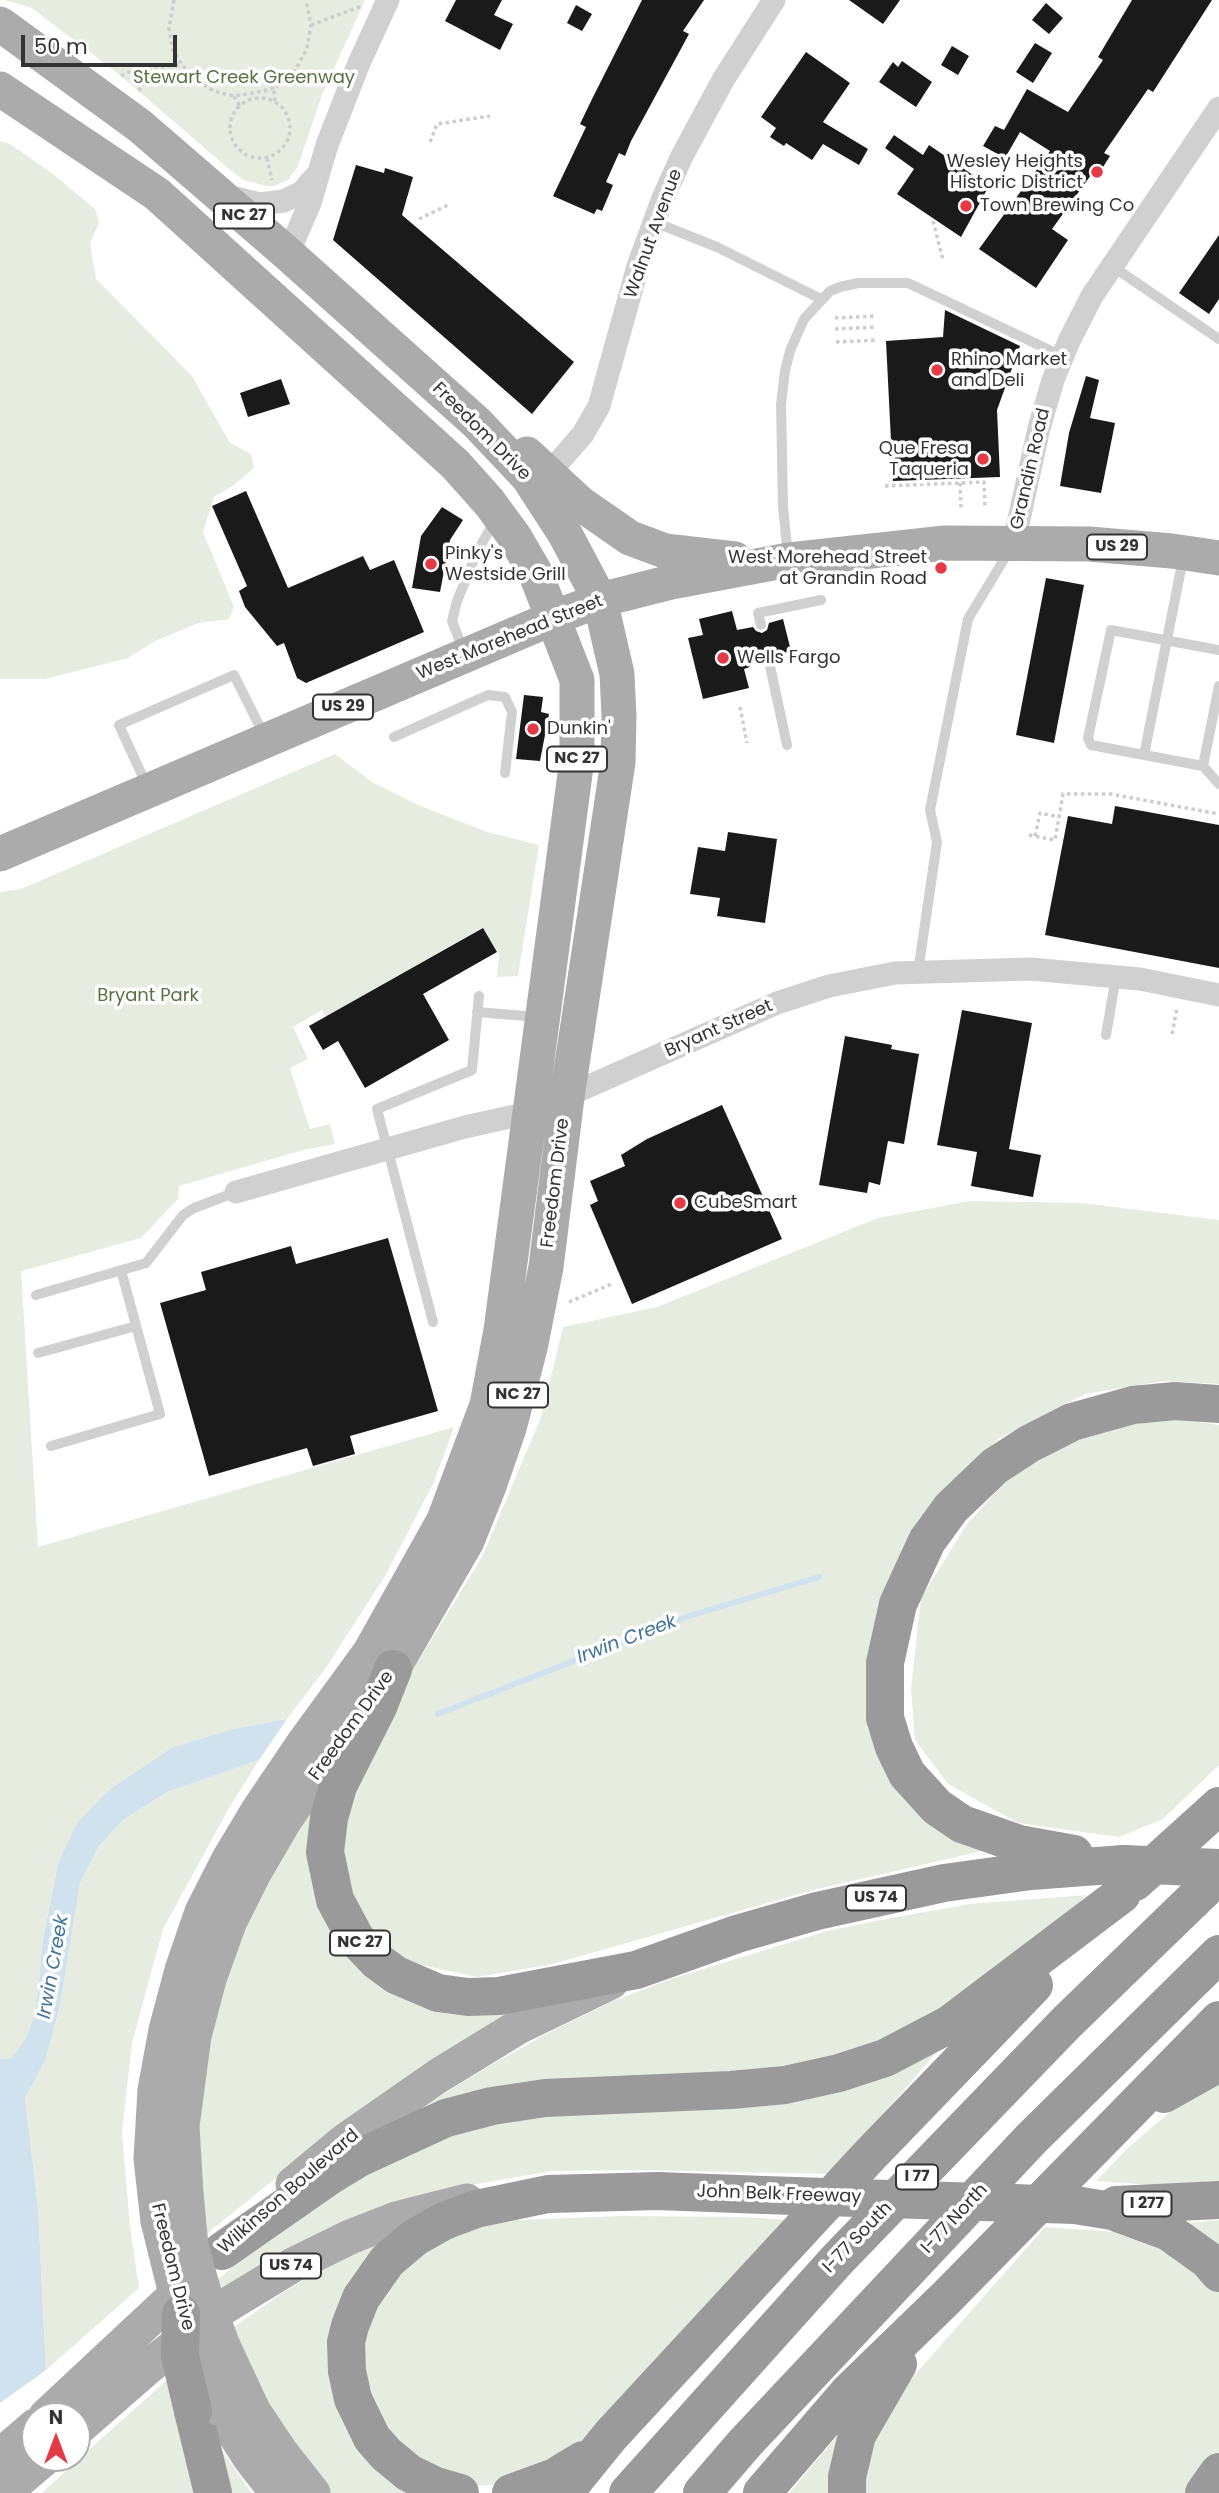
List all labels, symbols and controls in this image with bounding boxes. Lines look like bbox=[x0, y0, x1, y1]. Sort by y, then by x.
scale bar bbox=[24, 21, 180, 65]
text: 50 m bbox=[34, 32, 88, 61]
park label: Stewart Creek Greenway bbox=[133, 67, 355, 89]
place label: Wesley Heights Historic District bbox=[947, 151, 1083, 194]
marker: Wesley Heights Historic District bbox=[1089, 164, 1105, 180]
street label: Walnut Avenue bbox=[621, 166, 687, 302]
place label: Town Brewing Co bbox=[980, 195, 1134, 217]
marker: Town Brewing Co bbox=[958, 198, 974, 214]
road number: NC 27 bbox=[214, 204, 274, 229]
place label: Rhino Market and Deli bbox=[951, 349, 1067, 392]
marker: Rhino Market and Deli bbox=[929, 362, 945, 378]
street label: Freedom Drive bbox=[427, 378, 535, 486]
street label: Grandin Road bbox=[1007, 406, 1055, 532]
place label: Que Fresa Taqueria bbox=[879, 438, 969, 480]
marker: Que Fresa Taqueria bbox=[975, 451, 991, 467]
road number: US 29 bbox=[1087, 534, 1147, 560]
place label: Pinky's Westside Grill bbox=[445, 543, 566, 586]
place label: West Morehead Street at Grandin Road bbox=[728, 547, 927, 590]
marker: Pinky's Westside Grill bbox=[423, 556, 439, 572]
marker: West Morehead Street at Grandin Road bbox=[933, 560, 949, 576]
street label: West Morehead Street bbox=[414, 591, 606, 685]
place label: Wells Fargo bbox=[737, 647, 840, 669]
marker: Wells Fargo bbox=[715, 650, 731, 666]
road number: US 29 bbox=[313, 694, 373, 720]
place label: Dunkin' bbox=[547, 718, 611, 740]
marker: Dunkin' bbox=[525, 721, 541, 737]
road number: NC 27 bbox=[547, 746, 607, 772]
park label: Bryant Park bbox=[97, 985, 199, 1007]
street label: Bryant Street bbox=[662, 996, 776, 1062]
street label: Freedom Drive bbox=[537, 1117, 575, 1249]
place label: CubeSmart bbox=[694, 1192, 797, 1214]
marker: CubeSmart bbox=[672, 1195, 688, 1211]
road number: NC 27 bbox=[488, 1382, 548, 1408]
water label: Irwin Creek bbox=[574, 1611, 680, 1669]
street label: Freedom Drive bbox=[305, 1667, 399, 1785]
road number: US 74 bbox=[846, 1886, 906, 1910]
water label: Irwin Creek bbox=[34, 1913, 74, 2021]
road number: NC 27 bbox=[330, 1930, 390, 1955]
street label: Wilkinson Boulevard bbox=[214, 2125, 364, 2259]
road number: I 77 bbox=[896, 2164, 938, 2190]
street label: I-77 North bbox=[917, 2180, 993, 2258]
street label: John Belk Freeway bbox=[696, 2181, 862, 2209]
road number: I 277 bbox=[1122, 2192, 1172, 2216]
street label: I-77 South bbox=[819, 2198, 897, 2278]
street label: Freedom Drive bbox=[146, 2201, 198, 2333]
road number: US 74 bbox=[261, 2254, 321, 2278]
north arrow bbox=[21, 2402, 91, 2472]
text: N bbox=[49, 2404, 63, 2431]

